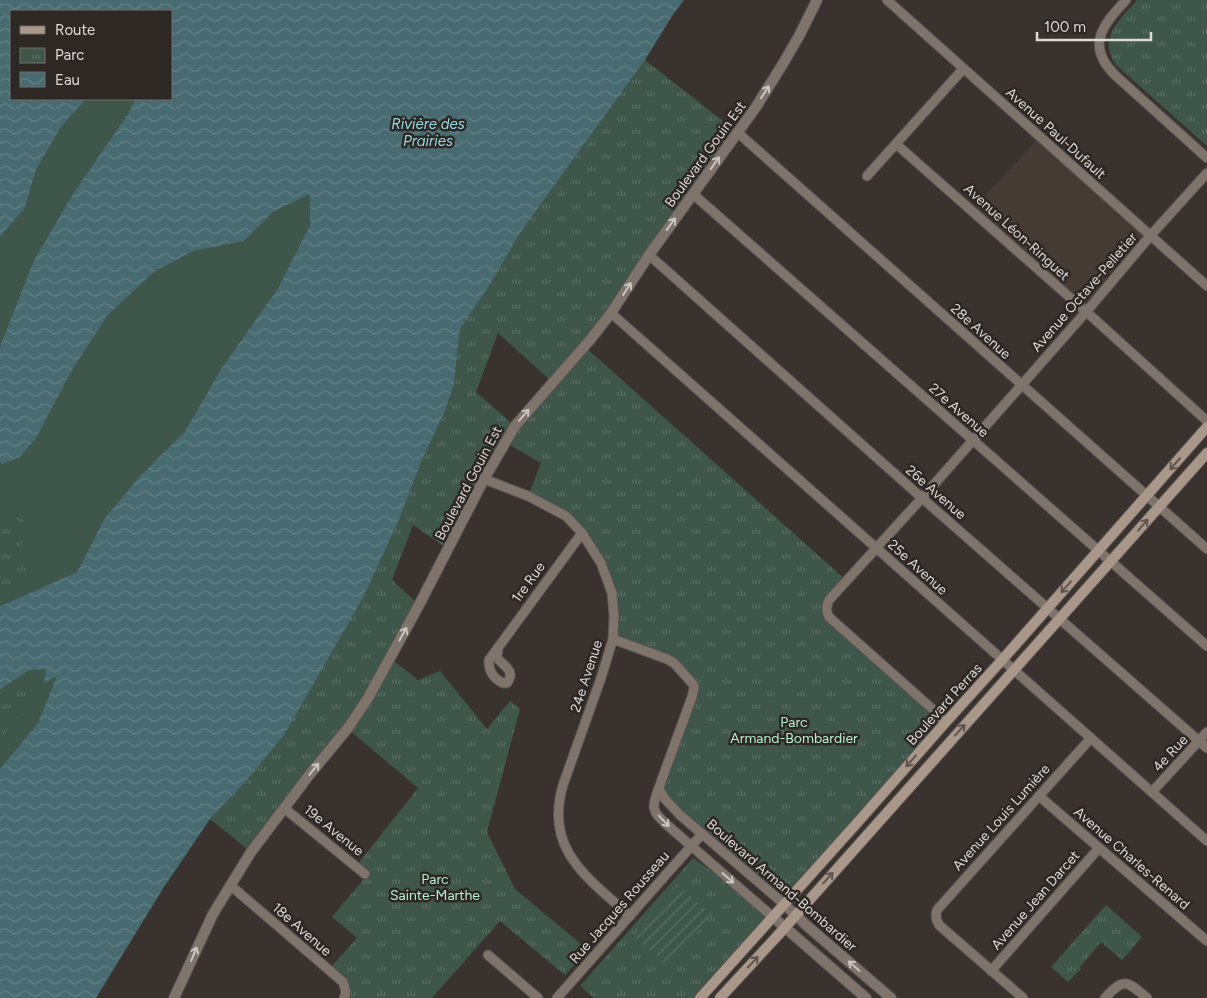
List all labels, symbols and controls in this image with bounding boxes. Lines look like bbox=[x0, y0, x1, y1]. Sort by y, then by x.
legend bbox=[10, 10, 172, 100]
scale bar bbox=[1037, 10, 1151, 42]
text: 100 m bbox=[1044, 18, 1086, 36]
text: Route bbox=[55, 21, 95, 39]
text: Parc bbox=[55, 46, 84, 64]
text: Eau bbox=[55, 71, 80, 89]
street label: Avenue Paul-Dufault bbox=[1002, 84, 1109, 183]
one-way arrow bbox=[760, 85, 770, 99]
street label: Boulevard Gouin Est bbox=[661, 98, 750, 211]
water label: Rivière des Prairies bbox=[391, 115, 465, 150]
one-way arrow bbox=[710, 156, 720, 170]
street label: Avenue Léon-Ringuet bbox=[960, 180, 1073, 284]
one-way arrow bbox=[666, 218, 676, 232]
street label: Avenue Octave-Pelletier bbox=[1028, 229, 1141, 355]
one-way arrow bbox=[621, 282, 632, 296]
street label: 28e Avenue bbox=[947, 300, 1014, 363]
street label: 27e Avenue bbox=[925, 380, 992, 441]
one-way arrow bbox=[518, 408, 530, 421]
street label: Boulevard Gouin Est bbox=[431, 423, 506, 543]
one-way arrow bbox=[1169, 457, 1181, 470]
street label: 26e Avenue bbox=[902, 462, 970, 523]
one-way arrow bbox=[1137, 518, 1149, 531]
street label: 25e Avenue bbox=[884, 536, 951, 599]
street label: 1re Rue bbox=[508, 558, 549, 606]
one-way arrow bbox=[1060, 580, 1072, 593]
one-way arrow bbox=[399, 627, 408, 642]
street label: 24e Avenue bbox=[567, 638, 606, 714]
street label: Boulevard Perras bbox=[903, 660, 986, 749]
park label: Parc Armand-Bombardier bbox=[730, 714, 858, 747]
one-way arrow bbox=[954, 724, 966, 737]
street label: 4e Rue bbox=[1149, 731, 1192, 775]
one-way arrow bbox=[905, 754, 916, 767]
street label: Avenue Louis Lumière bbox=[949, 760, 1054, 874]
one-way arrow bbox=[309, 763, 320, 776]
street label: 19e Avenue bbox=[300, 801, 367, 860]
street label: Avenue Charles-Renard bbox=[1070, 803, 1193, 913]
one-way arrow bbox=[658, 815, 670, 827]
street label: Boulevard Armand-Bombardier bbox=[703, 816, 860, 955]
street label: Avenue Jean Darcet bbox=[988, 847, 1083, 953]
street label: Rue Jacques Rousseau bbox=[566, 848, 673, 967]
park label: Parc Sainte-Marthe bbox=[390, 871, 480, 904]
one-way arrow bbox=[822, 871, 834, 884]
one-way arrow bbox=[722, 872, 735, 884]
street label: 18e Avenue bbox=[269, 899, 335, 960]
one-way arrow bbox=[190, 947, 200, 962]
one-way arrow bbox=[747, 955, 759, 968]
one-way arrow bbox=[848, 961, 861, 972]

